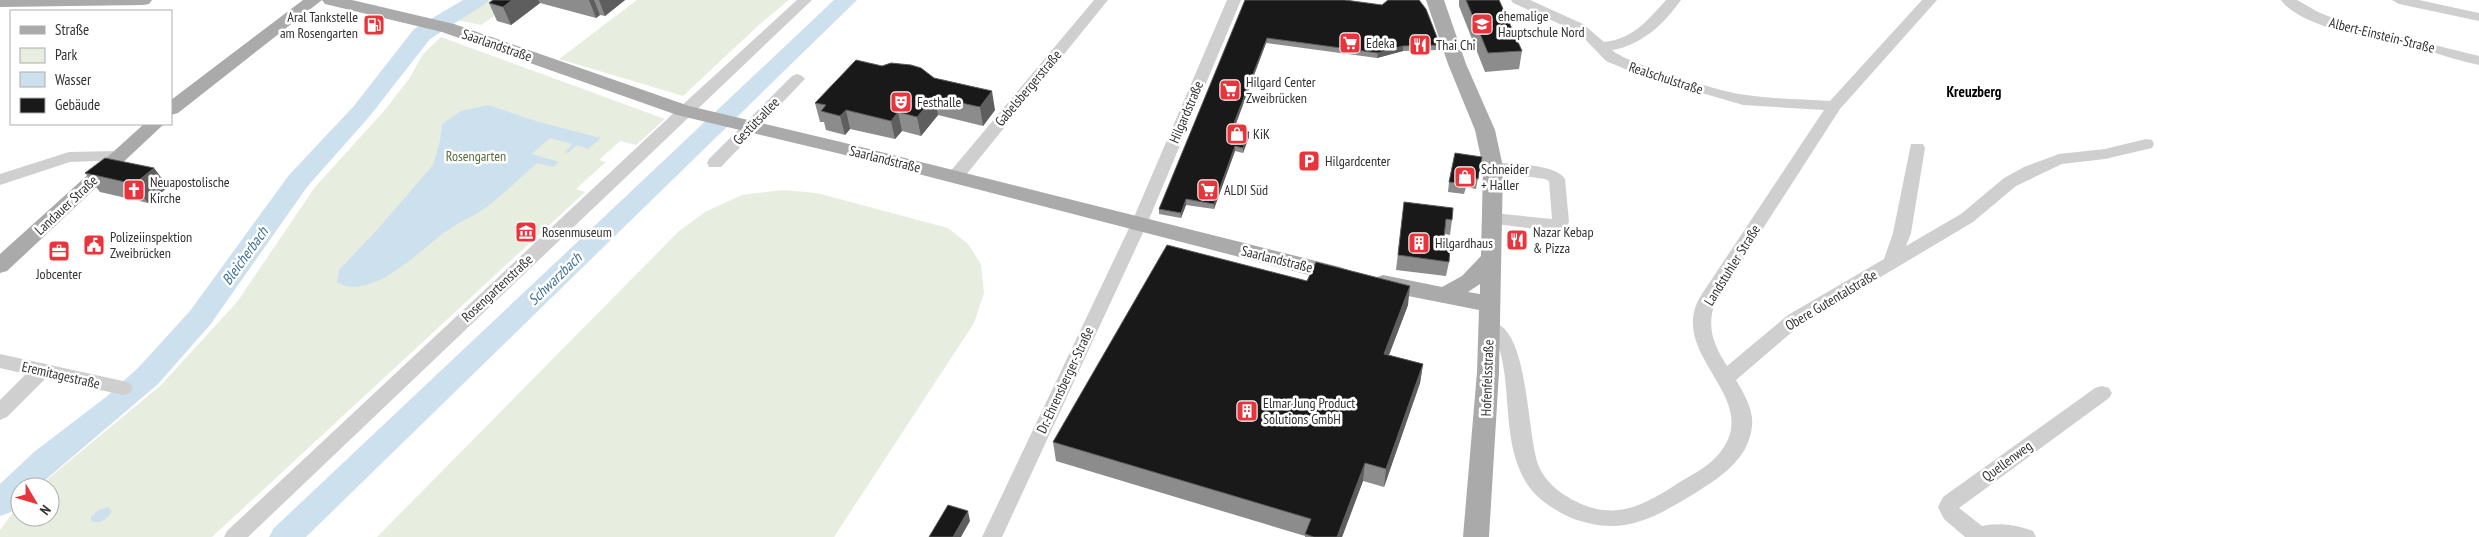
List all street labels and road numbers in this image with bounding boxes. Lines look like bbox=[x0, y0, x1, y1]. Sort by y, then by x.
street label: Albert-Einstein-Straße bbox=[2327, 13, 2437, 57]
street label: Saarlandstraße bbox=[460, 25, 535, 65]
street label: Gabelsbergerstraße bbox=[991, 46, 1065, 130]
street label: Realschulstraße bbox=[1627, 58, 1705, 98]
street label: Hilgardstraße bbox=[1165, 78, 1207, 146]
street label: Gestütsallee bbox=[729, 93, 783, 149]
street label: Saarlandstraße bbox=[848, 141, 923, 177]
street label: Landauer Straße bbox=[31, 171, 101, 239]
street label: Landstuhler Straße bbox=[1700, 221, 1764, 309]
street label: Saarlandstraße bbox=[1240, 241, 1315, 277]
street label: Rosengartenstraße bbox=[458, 250, 537, 326]
street label: Obere Gutentalstraße bbox=[1782, 265, 1880, 335]
street label: Dr.-Ehrensberger-Straße bbox=[1032, 324, 1098, 436]
street label: Hofenfelsstraße bbox=[1477, 339, 1497, 417]
street label: Eremitagestraße bbox=[20, 357, 102, 393]
street label: Quellenweg bbox=[1978, 437, 2036, 485]

